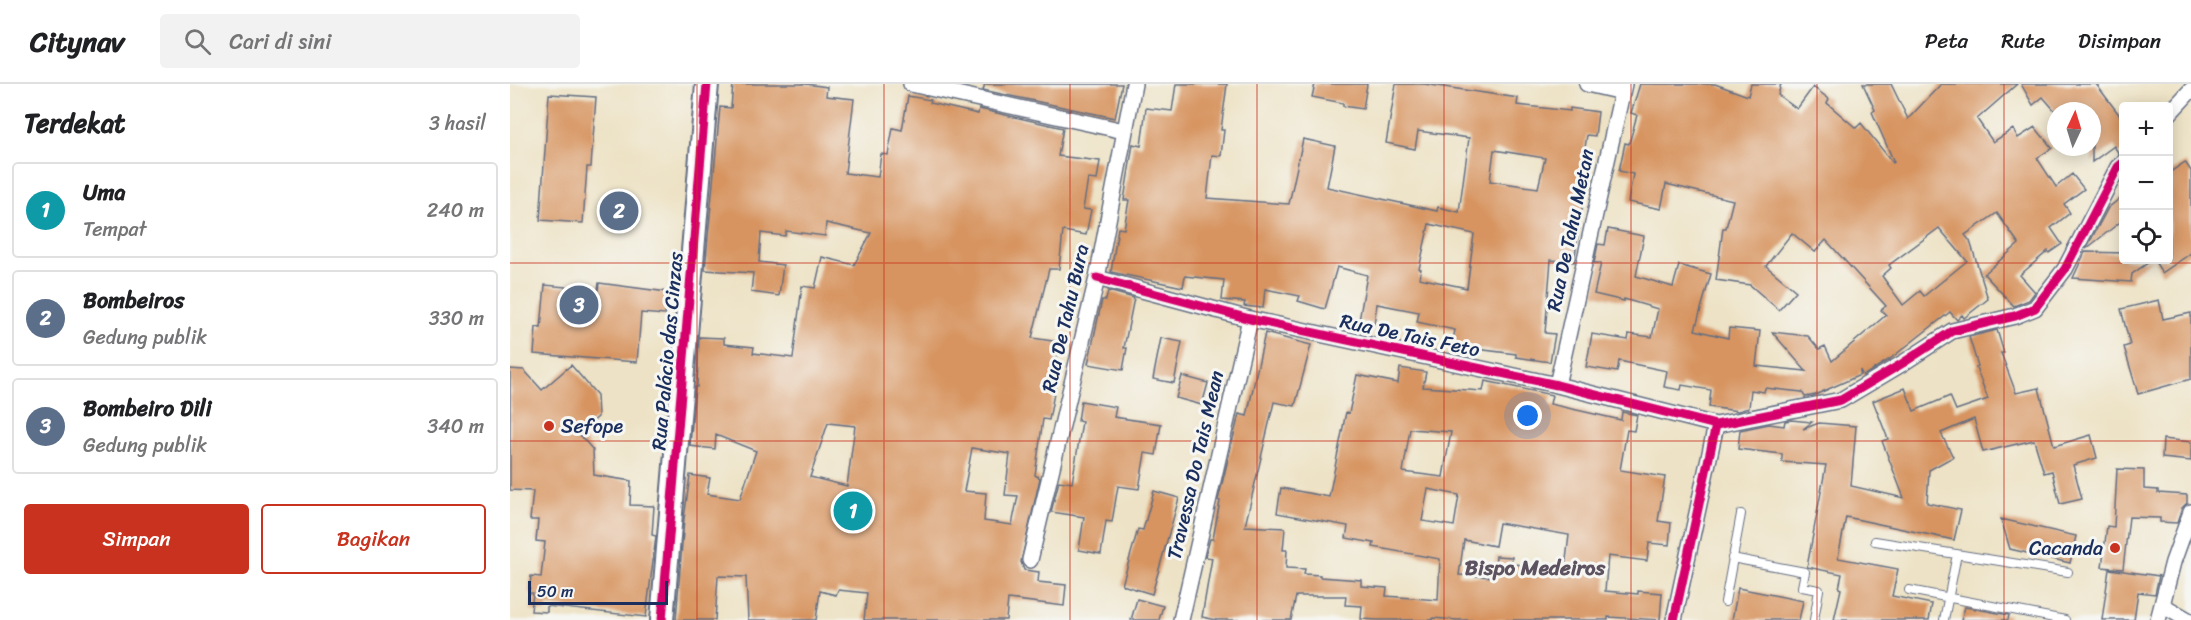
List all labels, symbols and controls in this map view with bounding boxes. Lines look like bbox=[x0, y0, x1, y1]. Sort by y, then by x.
search box bbox=[160, 14, 580, 68]
text: Citynav bbox=[30, 17, 124, 66]
text: Cari di sini bbox=[229, 22, 331, 61]
text: Peta bbox=[1925, 22, 1968, 60]
text: Rute bbox=[2001, 22, 2045, 60]
text: Disimpan bbox=[2078, 22, 2161, 60]
icon: search bbox=[181, 25, 214, 58]
text: Terdekat bbox=[24, 100, 125, 146]
north arrow bbox=[2047, 102, 2101, 156]
map controls bbox=[2119, 102, 2173, 264]
button: + bbox=[2119, 102, 2173, 156]
text: 3 hasil bbox=[429, 106, 486, 141]
street label: Rua De Tahu Metan bbox=[1536, 146, 1605, 314]
button: − bbox=[2119, 156, 2173, 210]
text: Uma bbox=[83, 173, 126, 212]
pin: 2 bbox=[600, 188, 638, 234]
text: 1 bbox=[41, 193, 50, 228]
text: 240 m bbox=[427, 193, 484, 228]
button: locate bbox=[2119, 210, 2173, 264]
text: Tempat bbox=[83, 212, 147, 247]
street label: Rua De Tahu Bura bbox=[1031, 241, 1100, 396]
street label: Rua Palácio das Cinzas bbox=[641, 250, 694, 452]
text: Bombeiros bbox=[83, 281, 184, 320]
pin: 3 bbox=[560, 282, 598, 328]
text: 2 bbox=[40, 301, 51, 336]
text: 330 m bbox=[429, 301, 484, 336]
street label: Rua De Tais Feto bbox=[1337, 304, 1483, 367]
text: Gedung publik bbox=[83, 320, 207, 355]
street label: Travessa Do Tais Mean bbox=[1157, 367, 1234, 563]
text: Bombeiro Dili bbox=[83, 389, 212, 428]
your location bbox=[1513, 401, 1542, 430]
text: 3 bbox=[40, 409, 51, 444]
text: 340 m bbox=[427, 409, 484, 444]
place label: Sefope bbox=[561, 409, 623, 444]
marker: Sefope bbox=[542, 419, 556, 433]
text: Gedung publik bbox=[83, 428, 207, 463]
pin: 1 bbox=[834, 488, 872, 534]
button: Simpan bbox=[24, 504, 249, 574]
button: Bagikan bbox=[261, 504, 486, 574]
place label: Cacanda bbox=[2029, 531, 2103, 566]
marker: Cacanda bbox=[2108, 541, 2122, 555]
district label: Bispo Medeiros bbox=[1465, 549, 1605, 587]
text: 50 m bbox=[537, 577, 573, 606]
scale bar bbox=[528, 578, 668, 606]

